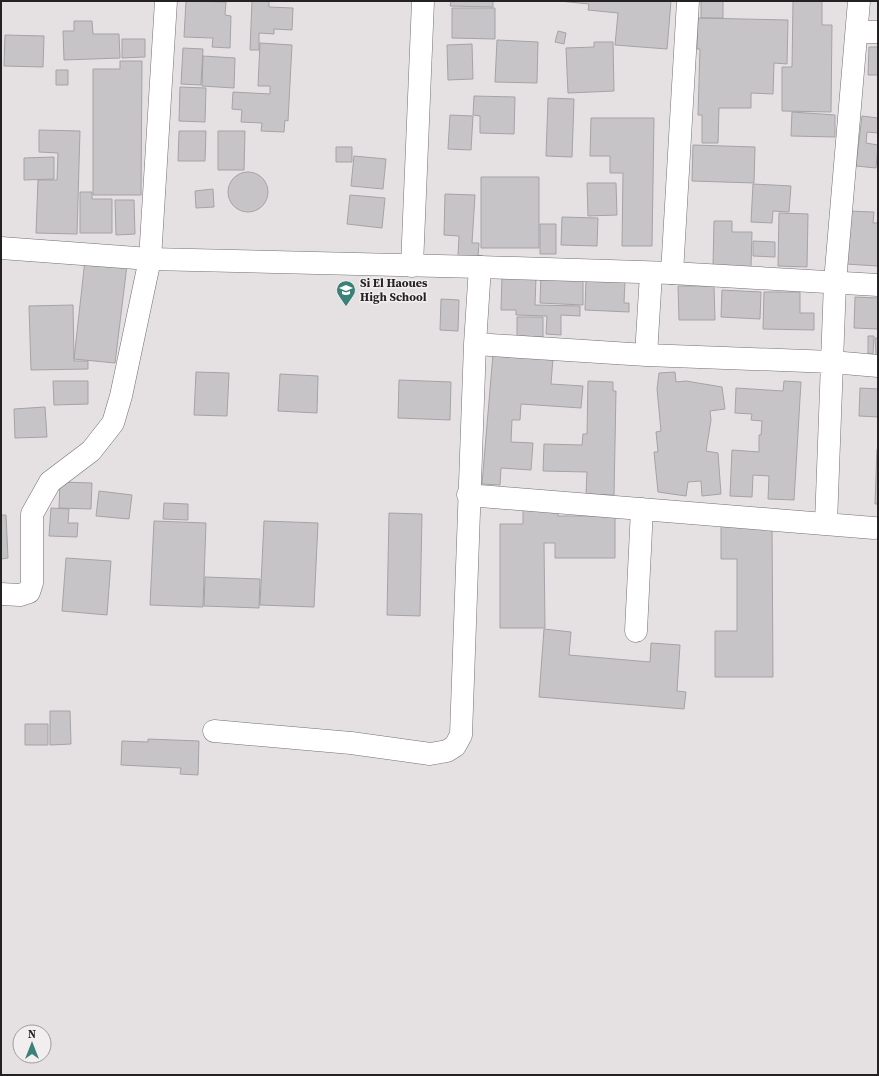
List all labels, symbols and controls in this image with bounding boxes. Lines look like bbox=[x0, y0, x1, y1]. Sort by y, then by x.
place label: Si El Haoues High School bbox=[360, 275, 428, 305]
school or university icon: Si El Haoues High School bbox=[335, 279, 357, 307]
north arrow bbox=[12, 1024, 52, 1064]
text: N bbox=[28, 1027, 36, 1042]

